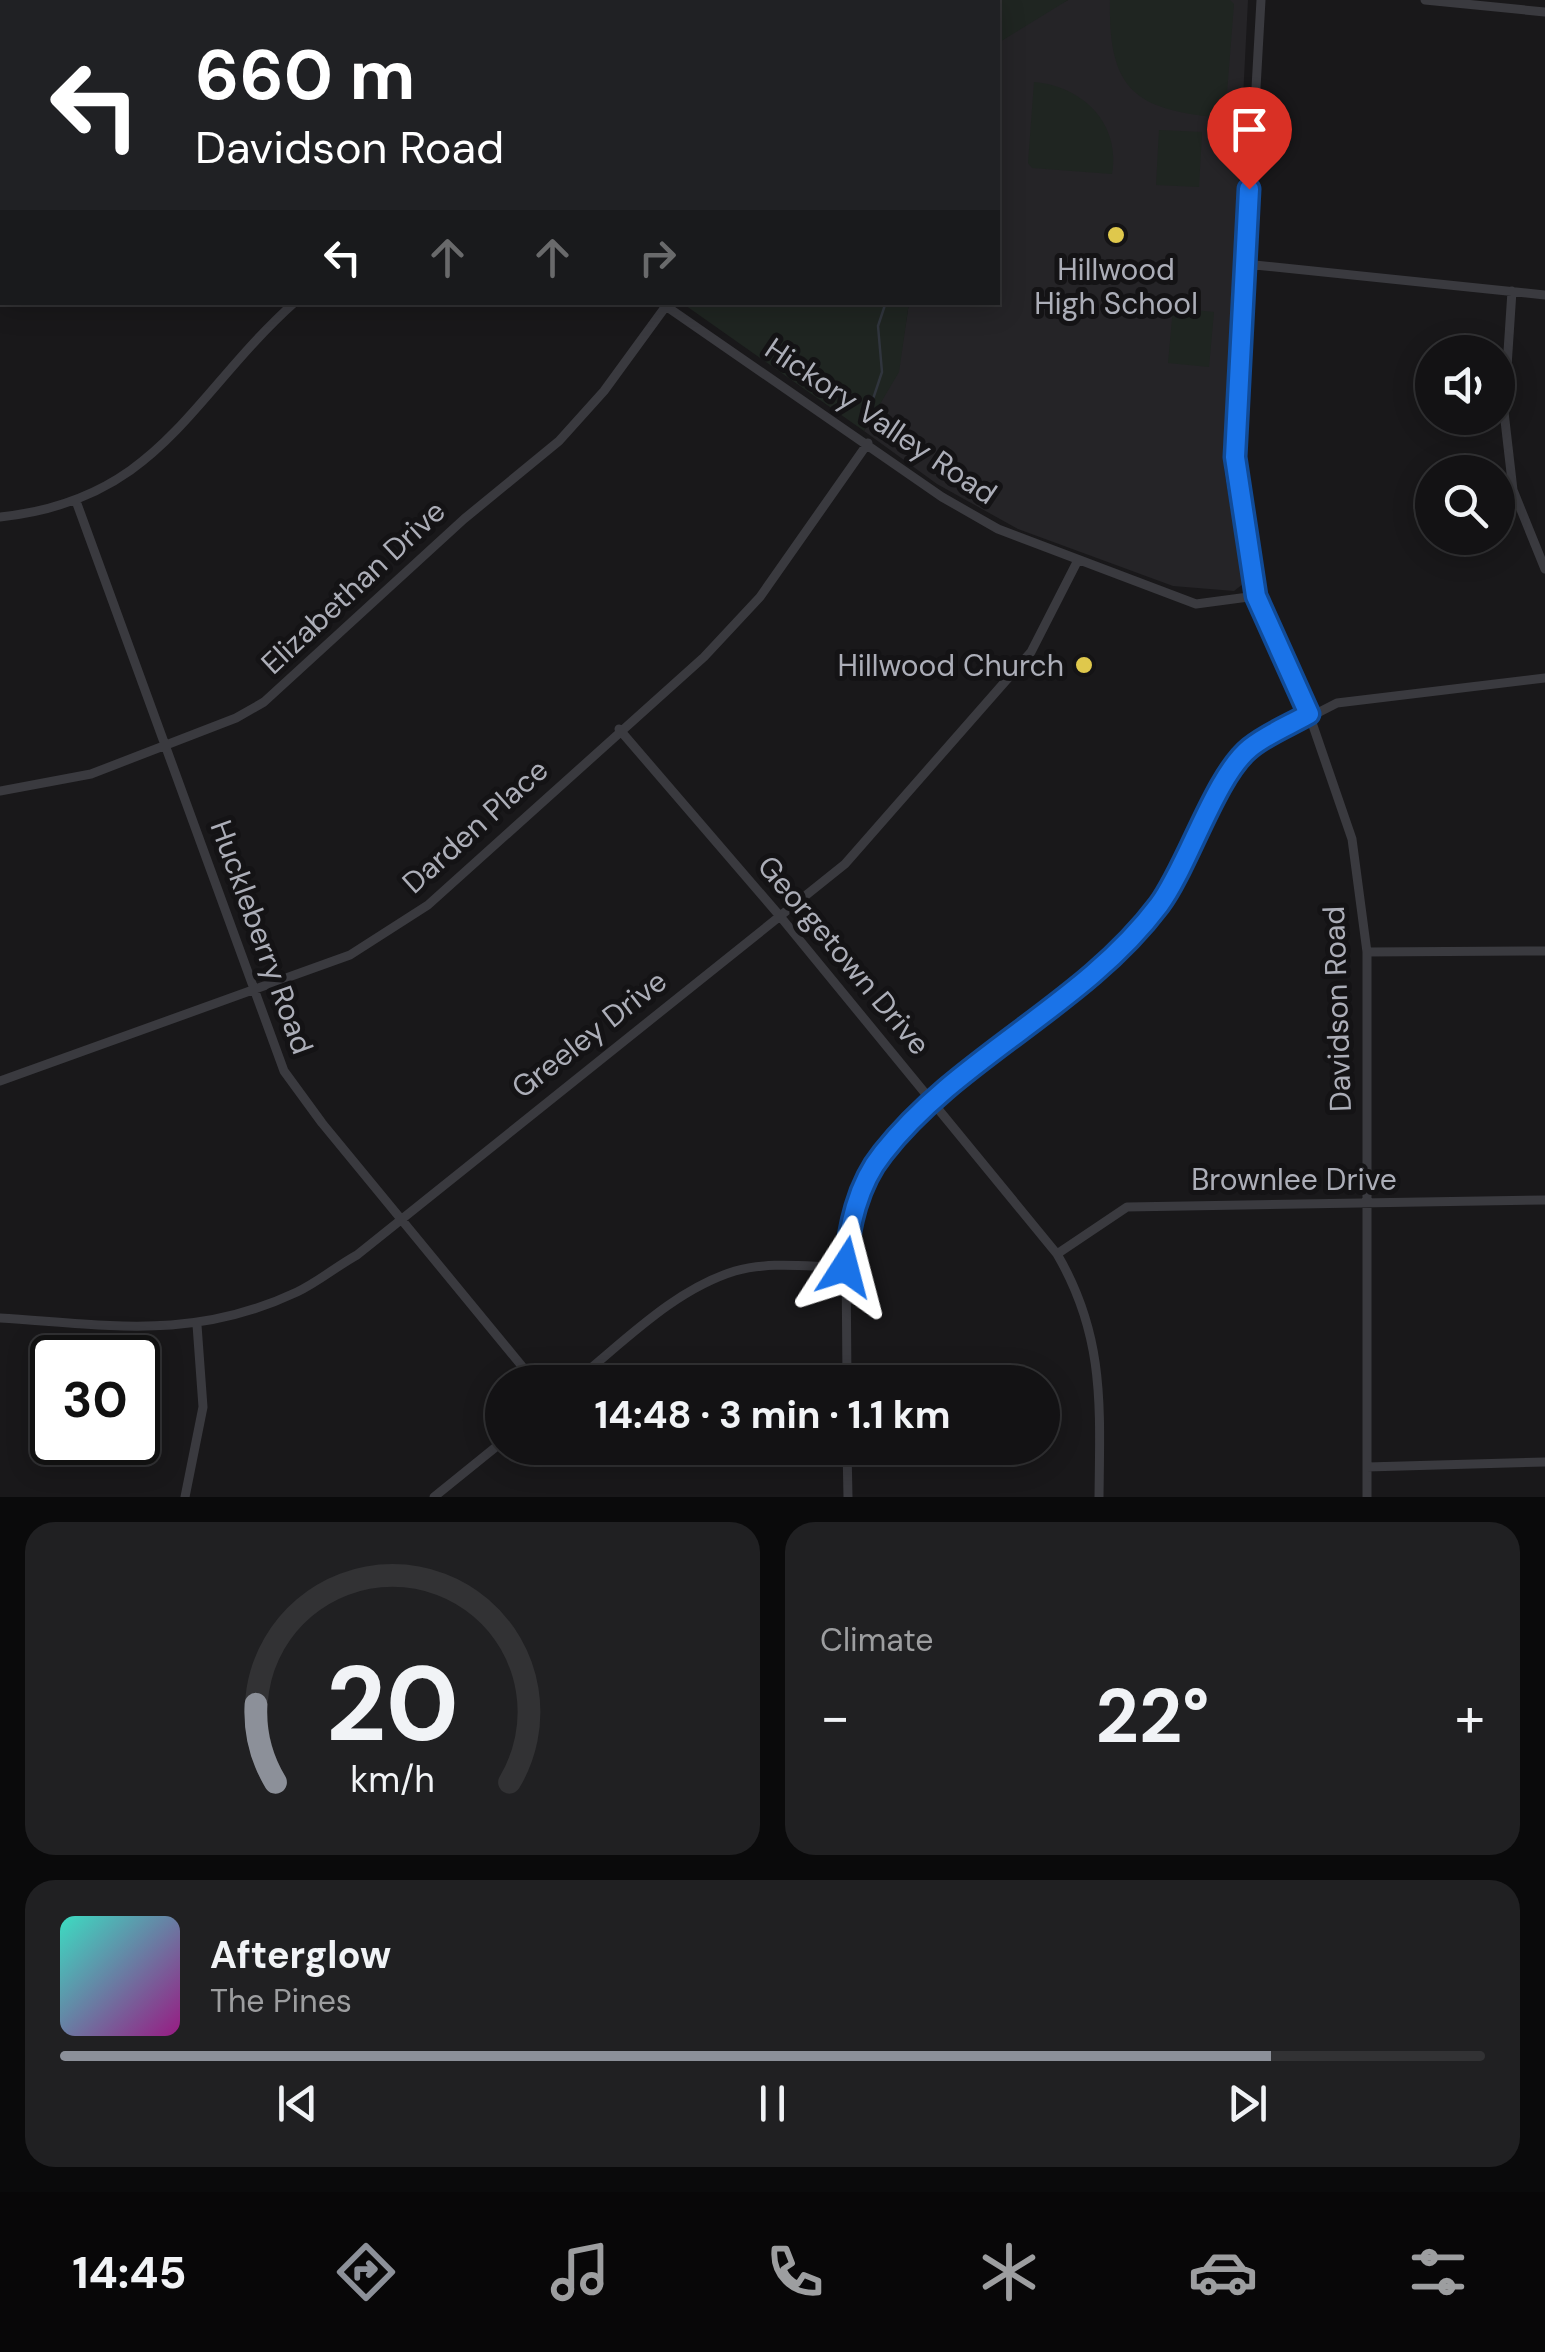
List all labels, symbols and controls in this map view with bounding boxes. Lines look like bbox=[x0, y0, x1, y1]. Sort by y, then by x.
text: 660 m bbox=[195, 30, 415, 121]
icon: left bbox=[30, 40, 160, 170]
pin bbox=[1207, 87, 1292, 190]
icon: arrive bbox=[1222, 102, 1277, 157]
text: Davidson Road bbox=[195, 118, 504, 177]
marker: Hillwood High School bbox=[1105, 224, 1127, 246]
icon: left bbox=[315, 230, 370, 285]
icon: ahead bbox=[420, 230, 475, 285]
icon: ahead bbox=[525, 230, 580, 285]
icon: right bbox=[630, 230, 685, 285]
place label: Hillwood High School bbox=[1034, 250, 1198, 323]
street label: Hickory Valley Road bbox=[758, 329, 1004, 513]
map controls bbox=[1415, 335, 1515, 555]
button: sound bbox=[1415, 335, 1515, 435]
button: search bbox=[1415, 455, 1515, 555]
street label: Elizabethan Drive bbox=[253, 492, 453, 682]
place label: Hillwood Church bbox=[837, 646, 1064, 685]
marker: Hillwood Church bbox=[1073, 654, 1095, 676]
street label: Darden Place bbox=[394, 750, 556, 902]
street label: Huckleberry Road bbox=[202, 815, 322, 1059]
street label: Georgetown Drive bbox=[749, 847, 939, 1063]
street label: Davidson Road bbox=[1314, 905, 1360, 1113]
street label: Greeley Drive bbox=[504, 961, 674, 1107]
street label: Brownlee Drive bbox=[1191, 1160, 1397, 1199]
position arrow bbox=[793, 1215, 897, 1319]
speed limit sign: 30 bbox=[30, 1335, 160, 1465]
text: 14:48 · 3 min · 1.1 km bbox=[595, 1390, 950, 1440]
text: Climate bbox=[820, 1619, 934, 1661]
text: 20 bbox=[326, 1637, 459, 1772]
text: 22° bbox=[1096, 1668, 1209, 1765]
text: − bbox=[820, 1681, 850, 1753]
text: + bbox=[1455, 1681, 1485, 1753]
text: km/h bbox=[350, 1757, 435, 1803]
text: Afterglow bbox=[210, 1930, 391, 1980]
text: The Pines bbox=[210, 1980, 352, 2022]
icon: previous bbox=[270, 2076, 325, 2131]
icon: pause bbox=[745, 2076, 800, 2131]
icon: next bbox=[1220, 2076, 1275, 2131]
icon: directions bbox=[331, 2237, 401, 2307]
icon: music bbox=[545, 2237, 615, 2307]
icon: phone bbox=[760, 2237, 830, 2307]
icon: climate bbox=[974, 2237, 1044, 2307]
icon: car bbox=[1188, 2237, 1258, 2307]
icon: filters bbox=[1403, 2237, 1473, 2307]
text: 14:45 bbox=[72, 2243, 187, 2302]

